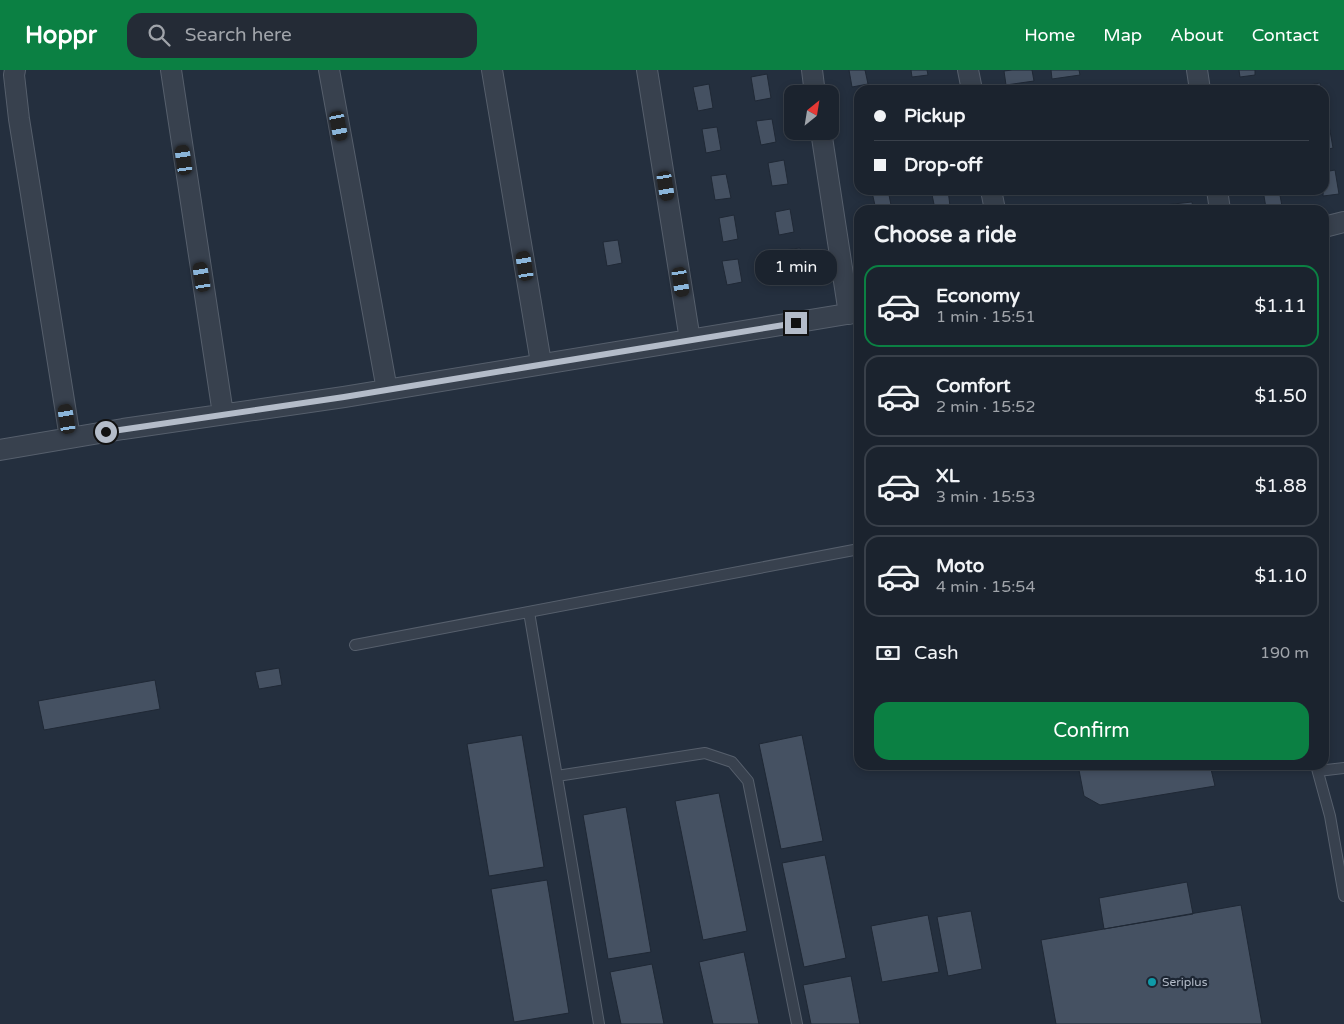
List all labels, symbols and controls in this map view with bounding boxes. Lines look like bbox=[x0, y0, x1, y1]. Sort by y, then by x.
search box bbox=[127, 13, 477, 58]
text: Hoppr bbox=[25, 21, 97, 50]
icon: search bbox=[145, 21, 173, 49]
text: Search here bbox=[185, 24, 292, 46]
text: Home bbox=[1024, 24, 1075, 46]
text: Map bbox=[1103, 24, 1142, 46]
text: About bbox=[1170, 24, 1224, 46]
text: Contact bbox=[1252, 24, 1319, 46]
north arrow bbox=[784, 85, 839, 140]
map controls bbox=[784, 85, 839, 140]
text: Pickup bbox=[904, 105, 965, 127]
car bbox=[328, 110, 349, 142]
car bbox=[174, 144, 193, 176]
text: Drop-off bbox=[904, 154, 983, 176]
car bbox=[656, 170, 675, 202]
text: Choose a ride bbox=[874, 222, 1017, 248]
car bbox=[515, 250, 534, 282]
callout: 1 min bbox=[755, 250, 837, 286]
text: 1 min bbox=[775, 257, 817, 277]
car bbox=[192, 261, 211, 293]
car bbox=[671, 266, 690, 298]
icon: car bbox=[876, 284, 921, 329]
text: Economy bbox=[936, 285, 1020, 307]
text: $1.11 bbox=[1255, 295, 1307, 317]
text: 1 min · 15:51 bbox=[936, 307, 1035, 327]
route end bbox=[785, 312, 807, 334]
icon: car bbox=[876, 374, 921, 419]
text: Comfort bbox=[936, 375, 1010, 397]
text: $1.50 bbox=[1255, 385, 1307, 407]
text: 2 min · 15:52 bbox=[936, 397, 1035, 417]
car bbox=[57, 403, 76, 435]
route start bbox=[95, 421, 117, 443]
icon: car bbox=[876, 464, 921, 509]
text: XL bbox=[936, 465, 960, 487]
text: $1.88 bbox=[1255, 475, 1307, 497]
text: 3 min · 15:53 bbox=[936, 487, 1035, 507]
icon: car bbox=[876, 554, 921, 599]
text: Moto bbox=[936, 555, 984, 577]
text: $1.10 bbox=[1255, 565, 1307, 587]
text: 4 min · 15:54 bbox=[936, 577, 1035, 597]
icon: cash bbox=[874, 639, 902, 667]
text: Cash bbox=[914, 642, 959, 664]
text: 190 m bbox=[1260, 643, 1309, 663]
button: Confirm bbox=[874, 702, 1309, 760]
place label: Seriplus bbox=[1162, 975, 1208, 989]
marker: Seriplus bbox=[1146, 976, 1158, 988]

